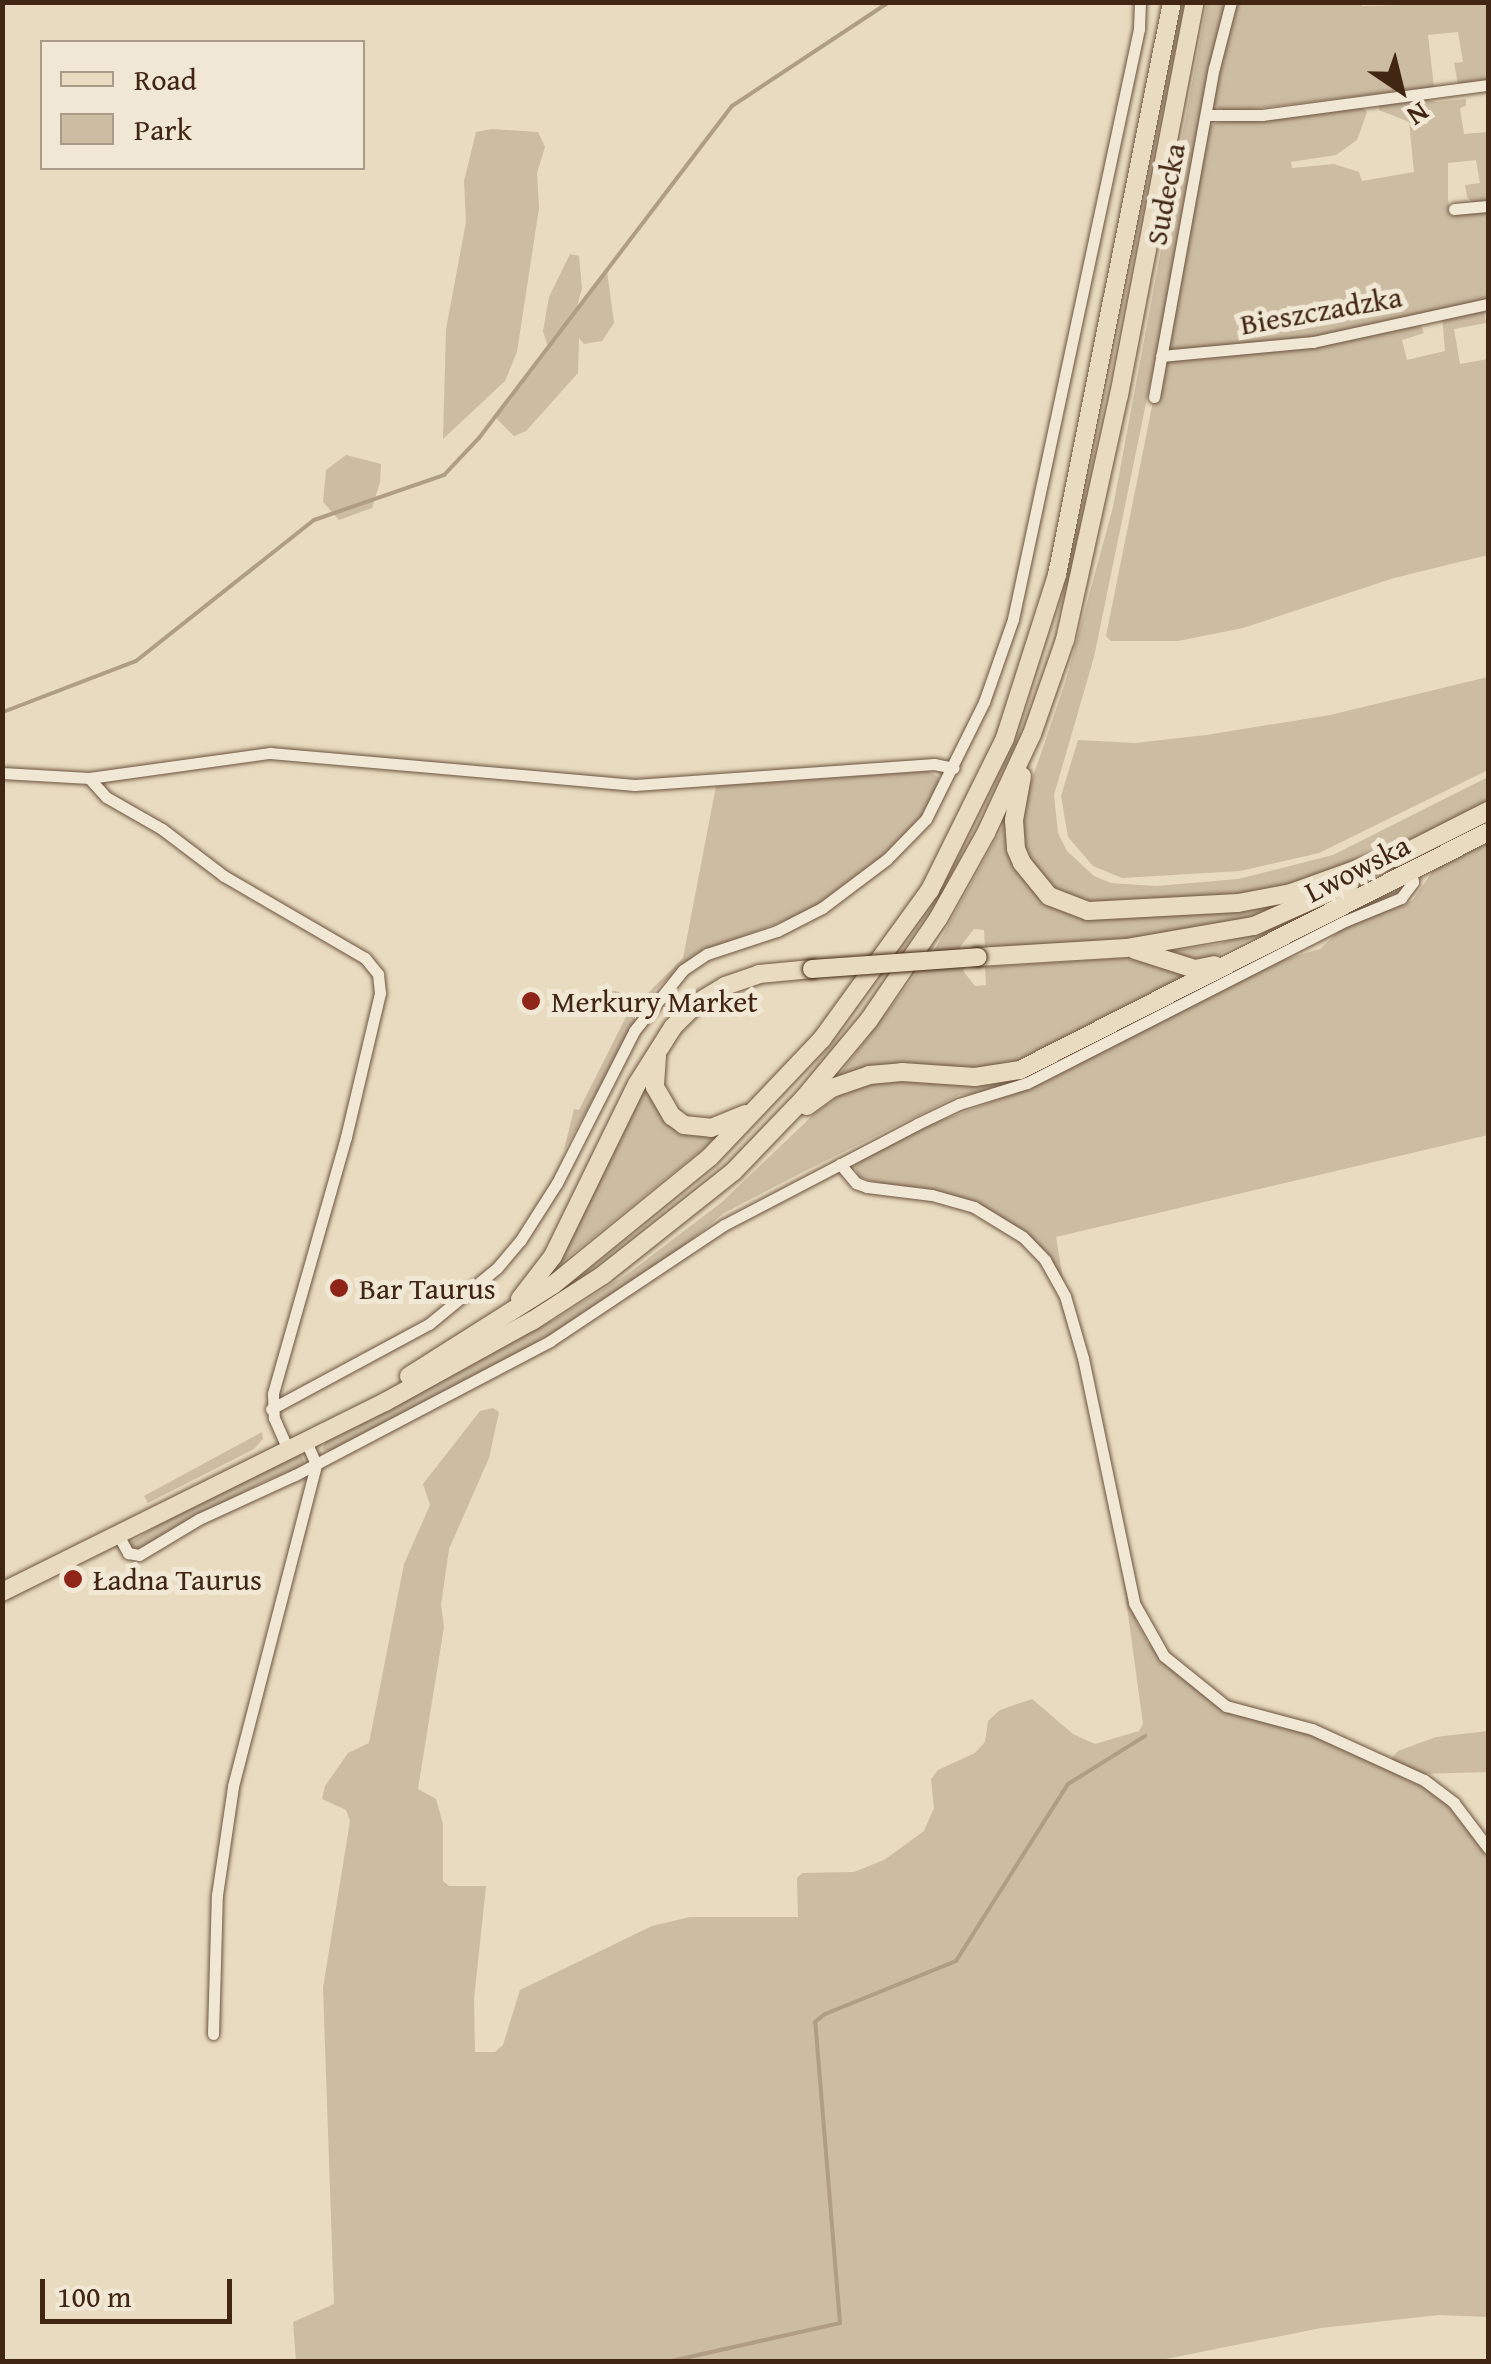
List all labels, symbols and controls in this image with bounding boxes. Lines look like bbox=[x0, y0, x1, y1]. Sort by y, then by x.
legend bbox=[40, 40, 365, 170]
north arrow bbox=[1351, 40, 1451, 140]
text: Road bbox=[134, 57, 197, 101]
text: N bbox=[1399, 93, 1438, 137]
text: Park bbox=[134, 107, 192, 151]
street label: Sudecka bbox=[1137, 140, 1193, 248]
street label: Bieszczadzka bbox=[1237, 278, 1405, 342]
street label: Lwowska bbox=[1299, 826, 1415, 910]
place label: Merkury Market bbox=[551, 983, 758, 1019]
marker: Merkury Market bbox=[520, 990, 542, 1012]
place label: Bar Taurus bbox=[359, 1270, 496, 1306]
marker: Bar Taurus bbox=[328, 1277, 350, 1299]
place label: Ładna Taurus bbox=[93, 1561, 262, 1597]
marker: Ładna Taurus bbox=[62, 1568, 84, 1590]
scale bar bbox=[45, 2259, 238, 2321]
text: 100 m bbox=[57, 2274, 131, 2318]

